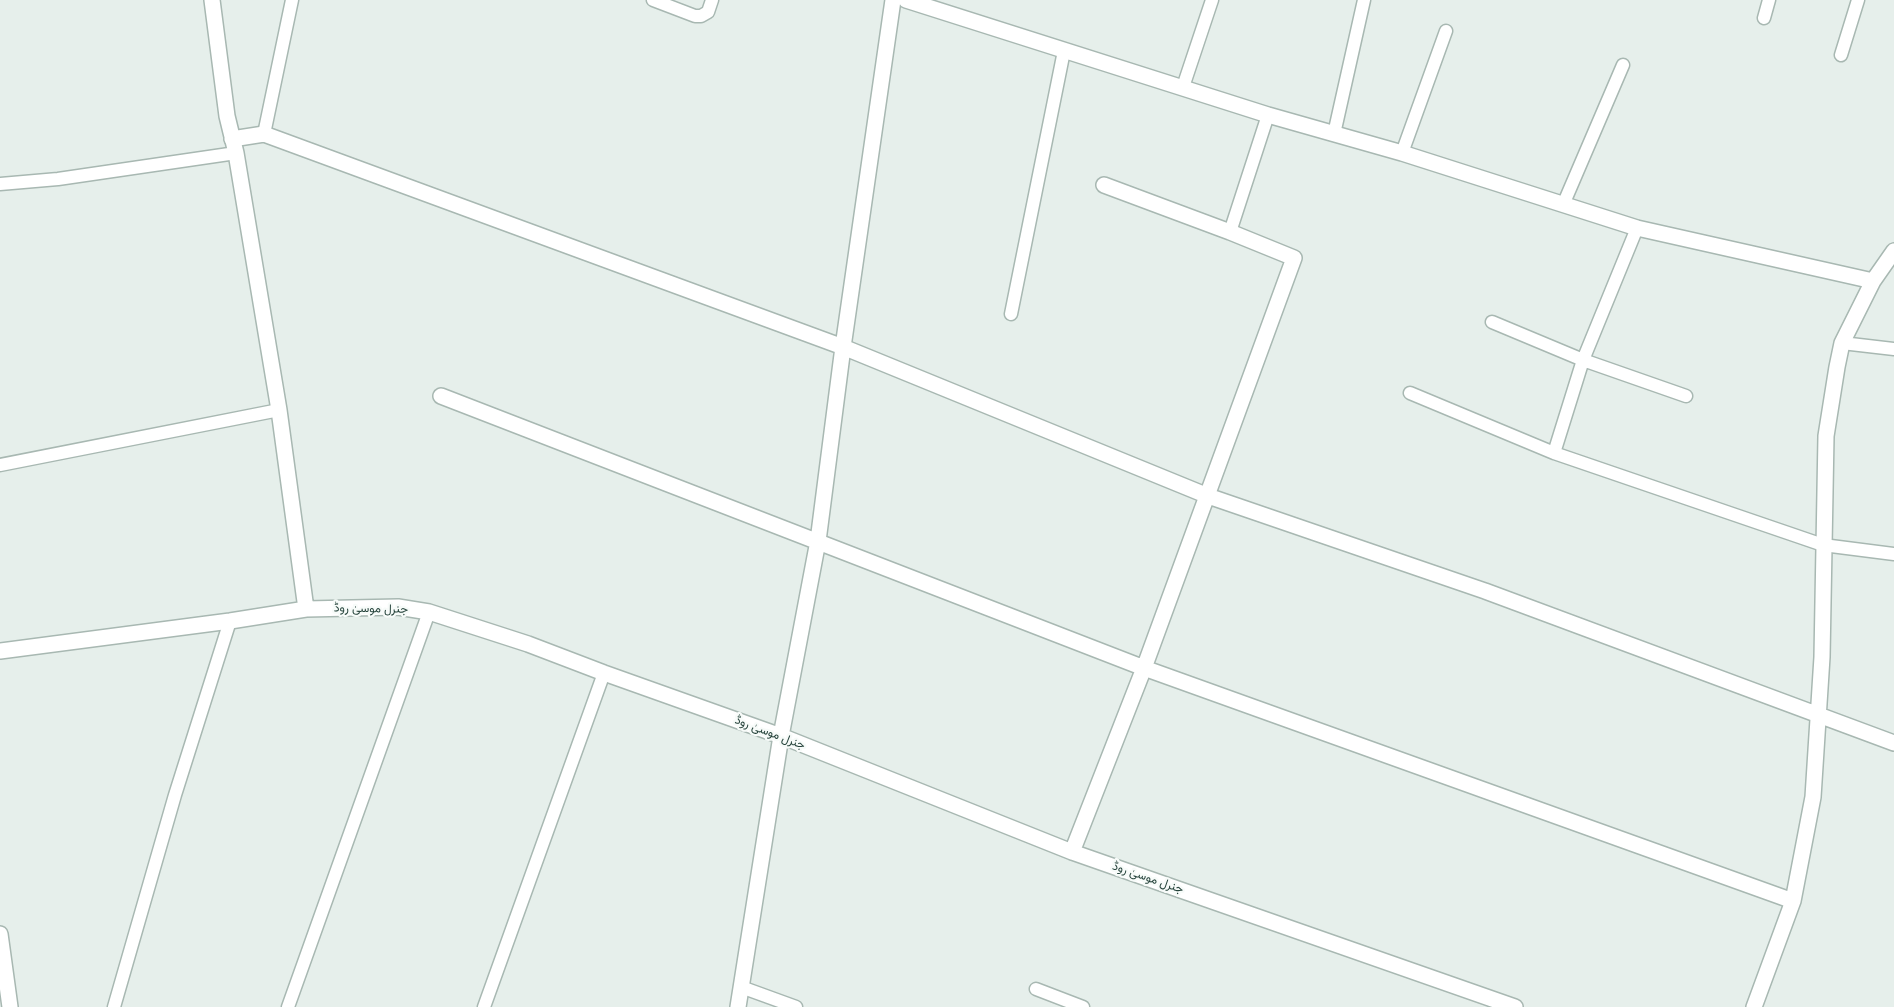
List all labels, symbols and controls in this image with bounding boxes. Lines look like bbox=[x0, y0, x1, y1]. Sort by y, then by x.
street label: جنرل موسیٰ روڈ bbox=[334, 601, 408, 617]
street label: جنرل موسیٰ روڈ bbox=[733, 713, 807, 753]
street label: جنرل موسیٰ روڈ bbox=[1111, 859, 1185, 897]

